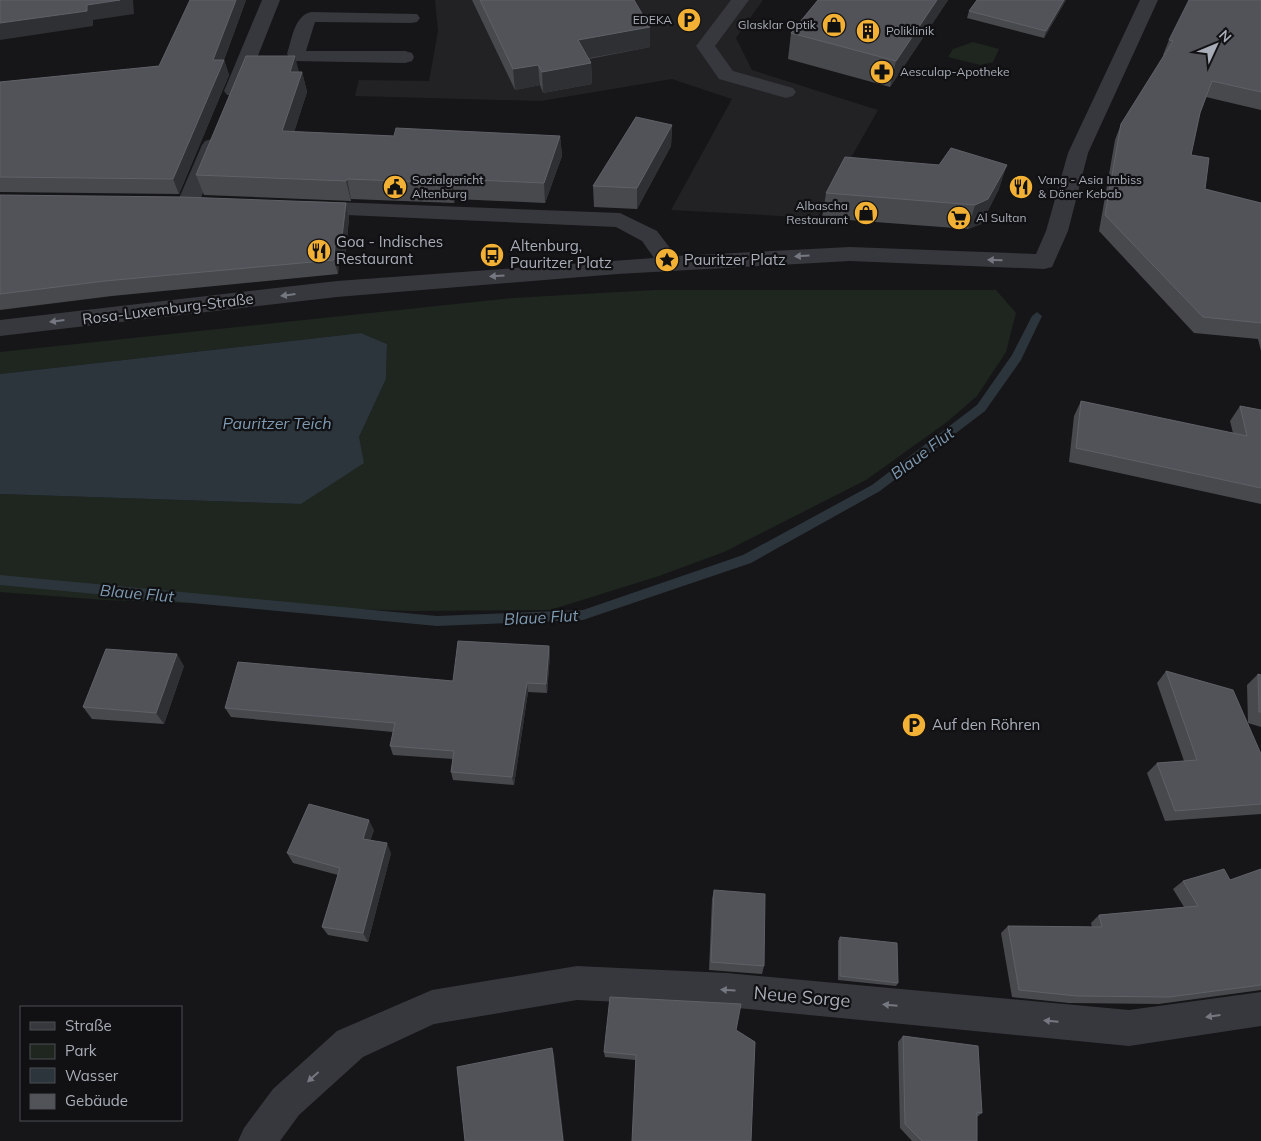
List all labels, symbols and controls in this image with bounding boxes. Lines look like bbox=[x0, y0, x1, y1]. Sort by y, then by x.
parking icon: EDEKA bbox=[676, 7, 702, 33]
place label: EDEKA bbox=[633, 12, 672, 27]
shop icon: Glasklar Optik bbox=[821, 12, 847, 38]
place label: Glasklar Optik bbox=[738, 17, 817, 32]
building icon: Poliklinik bbox=[855, 18, 881, 44]
north arrow bbox=[1191, 20, 1241, 70]
place label: Poliklinik bbox=[886, 23, 935, 38]
text: N bbox=[1215, 26, 1235, 46]
pharmacy icon: Aesculap-Apotheke bbox=[869, 59, 895, 85]
place label: Aesculap-Apotheke bbox=[900, 64, 1010, 79]
place label: Sozialgericht Altenburg bbox=[412, 172, 484, 201]
place label: Vang - Asia Imbiss & Döner Kebab bbox=[1038, 172, 1142, 201]
public building icon: Sozialgericht Altenburg bbox=[382, 174, 408, 200]
restaurant icon: Vang - Asia Imbiss & Döner Kebab bbox=[1008, 174, 1034, 200]
place label: Albascha Restaurant bbox=[786, 198, 848, 227]
shop icon: Albascha Restaurant bbox=[853, 200, 879, 226]
supermarket icon: Al Sultan bbox=[946, 205, 972, 231]
place label: Al Sultan bbox=[976, 210, 1027, 225]
place label: Goa - Indisches Restaurant bbox=[336, 232, 443, 268]
place label: Altenburg, Pauritzer Platz bbox=[510, 236, 612, 272]
restaurant icon: Goa - Indisches Restaurant bbox=[306, 238, 332, 264]
bus stop icon: Altenburg, Pauritzer Platz bbox=[479, 242, 505, 268]
place icon: Pauritzer Platz bbox=[654, 247, 680, 273]
place label: Pauritzer Platz bbox=[684, 250, 786, 269]
one-way arrow bbox=[793, 253, 809, 261]
one-way arrow bbox=[987, 255, 1003, 263]
one-way arrow bbox=[488, 272, 504, 280]
street label: Rosa-Luxemburg-Straße bbox=[81, 289, 255, 328]
one-way arrow bbox=[280, 291, 296, 299]
one-way arrow bbox=[49, 317, 65, 325]
water label: Pauritzer Teich bbox=[222, 413, 332, 433]
water label: Blaue Flut bbox=[886, 423, 958, 483]
water label: Blaue Flut bbox=[99, 580, 175, 606]
water label: Blaue Flut bbox=[504, 605, 579, 629]
parking icon: Auf den Röhren bbox=[901, 712, 927, 738]
place label: Auf den Röhren bbox=[932, 715, 1040, 734]
street label: Neue Sorge bbox=[753, 981, 851, 1012]
one-way arrow bbox=[720, 986, 736, 994]
one-way arrow bbox=[881, 1001, 897, 1009]
legend bbox=[20, 1006, 182, 1121]
one-way arrow bbox=[1204, 1012, 1220, 1020]
text: Straße bbox=[65, 1016, 112, 1035]
one-way arrow bbox=[1043, 1017, 1059, 1025]
text: Park bbox=[65, 1041, 97, 1060]
text: Wasser bbox=[65, 1066, 119, 1085]
one-way arrow bbox=[308, 1071, 320, 1083]
text: Gebäude bbox=[65, 1091, 128, 1110]

